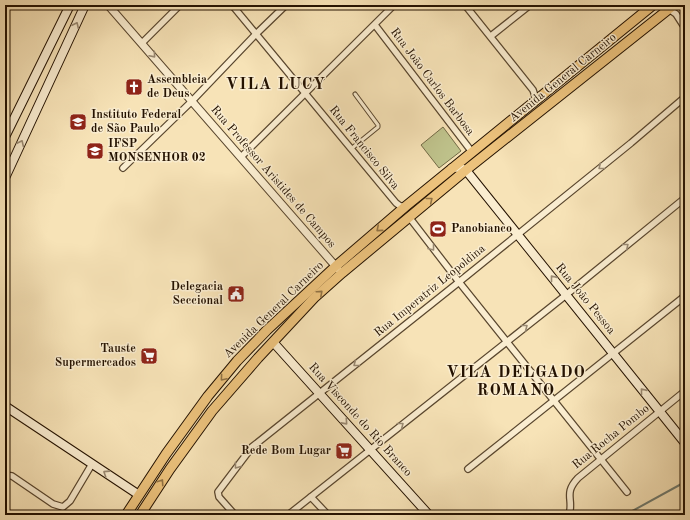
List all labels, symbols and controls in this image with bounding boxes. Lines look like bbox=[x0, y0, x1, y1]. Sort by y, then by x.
one-way arrow bbox=[71, 22, 79, 29]
street label: Rua João Carlos Barbosa bbox=[388, 26, 476, 138]
street label: Avenida General Carneiro bbox=[507, 31, 619, 125]
one-way arrow bbox=[148, 51, 155, 58]
place label: Assembleia de Deus bbox=[147, 74, 207, 100]
church icon: Assembleia de Deus bbox=[124, 77, 144, 97]
district label: VILA LUCY bbox=[226, 77, 326, 93]
street label: Rua Professor Aristides de Campos bbox=[208, 104, 338, 250]
street label: Rua Francisco Silva bbox=[327, 104, 401, 192]
place label: Instituto Federal de São Paulo bbox=[91, 109, 181, 135]
school or university icon: Instituto Federal de São Paulo bbox=[68, 112, 88, 132]
place label: IFSP MONSENHOR 02 bbox=[108, 138, 206, 164]
one-way arrow bbox=[17, 140, 25, 147]
school or university icon: IFSP MONSENHOR 02 bbox=[85, 141, 105, 161]
one-way arrow bbox=[598, 163, 606, 170]
one-way arrow bbox=[425, 198, 432, 205]
sports icon: Panobianco bbox=[428, 219, 448, 239]
place label: Panobianco bbox=[451, 223, 512, 235]
one-way arrow bbox=[377, 225, 384, 232]
street label: Rua Imperatriz Leopoldina bbox=[372, 243, 488, 339]
one-way arrow bbox=[621, 243, 629, 250]
one-way arrow bbox=[428, 244, 435, 251]
street label: Avenida General Carneiro bbox=[222, 259, 326, 361]
street label: Rua João Pessoa bbox=[553, 261, 617, 337]
one-way arrow bbox=[551, 276, 558, 283]
place label: Delegacia Seccional bbox=[171, 281, 223, 307]
public building icon: Delegacia Seccional bbox=[226, 284, 246, 304]
one-way arrow bbox=[315, 291, 322, 298]
one-way arrow bbox=[520, 325, 527, 332]
place label: Tauste Supermercados bbox=[55, 343, 136, 369]
supermarket icon: Tauste Supermercados bbox=[139, 346, 159, 366]
one-way arrow bbox=[354, 359, 361, 366]
street label: Rua Visconde do Rio Branco bbox=[306, 361, 414, 479]
district label: VILA DELGADO ROMANO bbox=[446, 365, 586, 399]
one-way arrow bbox=[221, 373, 228, 381]
one-way arrow bbox=[641, 388, 648, 395]
street label: Rua Rocha Pombo bbox=[570, 402, 652, 472]
one-way arrow bbox=[341, 417, 348, 425]
one-way arrow bbox=[396, 423, 403, 430]
supermarket icon: Rede Bom Lugar bbox=[334, 441, 354, 461]
place label: Rede Bom Lugar bbox=[241, 445, 331, 457]
one-way arrow bbox=[235, 462, 242, 469]
one-way arrow bbox=[103, 470, 110, 478]
one-way arrow bbox=[156, 480, 163, 487]

